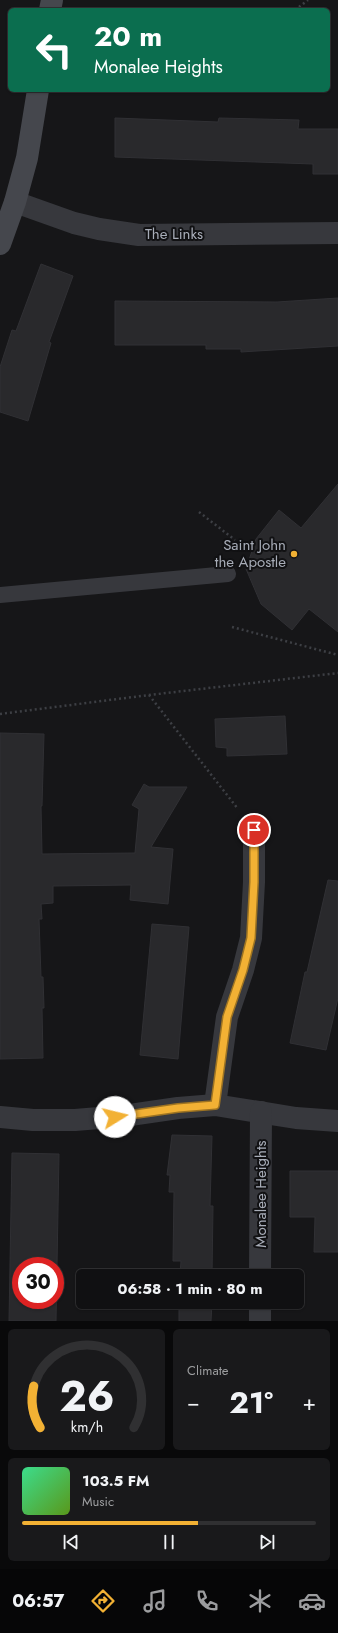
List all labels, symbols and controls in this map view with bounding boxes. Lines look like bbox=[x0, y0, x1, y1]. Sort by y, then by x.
text: 20 m bbox=[94, 16, 162, 57]
icon: left bbox=[28, 24, 80, 76]
text: Monalee Heights bbox=[94, 54, 223, 80]
street label: The Links bbox=[145, 223, 203, 245]
place label: Saint John the Apostle bbox=[215, 534, 286, 573]
marker: Saint John the Apostle bbox=[289, 549, 299, 559]
pin bbox=[237, 813, 271, 847]
icon: arrive bbox=[243, 819, 265, 841]
position arrow bbox=[94, 1096, 136, 1138]
street label: Monalee Heights bbox=[250, 1140, 272, 1248]
speed limit sign: 30 bbox=[12, 1257, 64, 1309]
text: 06:58 · 1 min · 80 m bbox=[118, 1278, 262, 1300]
text: Climate bbox=[187, 1361, 228, 1380]
text: 26 bbox=[59, 1365, 114, 1426]
text: 21° bbox=[229, 1381, 273, 1424]
text: − bbox=[187, 1386, 200, 1418]
text: + bbox=[302, 1386, 316, 1418]
text: km/h bbox=[70, 1416, 103, 1436]
text: 103.5 FM bbox=[82, 1470, 149, 1492]
text: Music bbox=[82, 1492, 114, 1511]
icon: previous bbox=[60, 1531, 82, 1553]
icon: pause bbox=[158, 1531, 180, 1553]
icon: next bbox=[256, 1531, 278, 1553]
icon: directions bbox=[89, 1587, 117, 1615]
icon: music bbox=[141, 1587, 169, 1615]
icon: phone bbox=[193, 1587, 221, 1615]
icon: climate bbox=[246, 1587, 274, 1615]
icon: car bbox=[298, 1587, 326, 1615]
text: 06:57 bbox=[12, 1588, 64, 1614]

